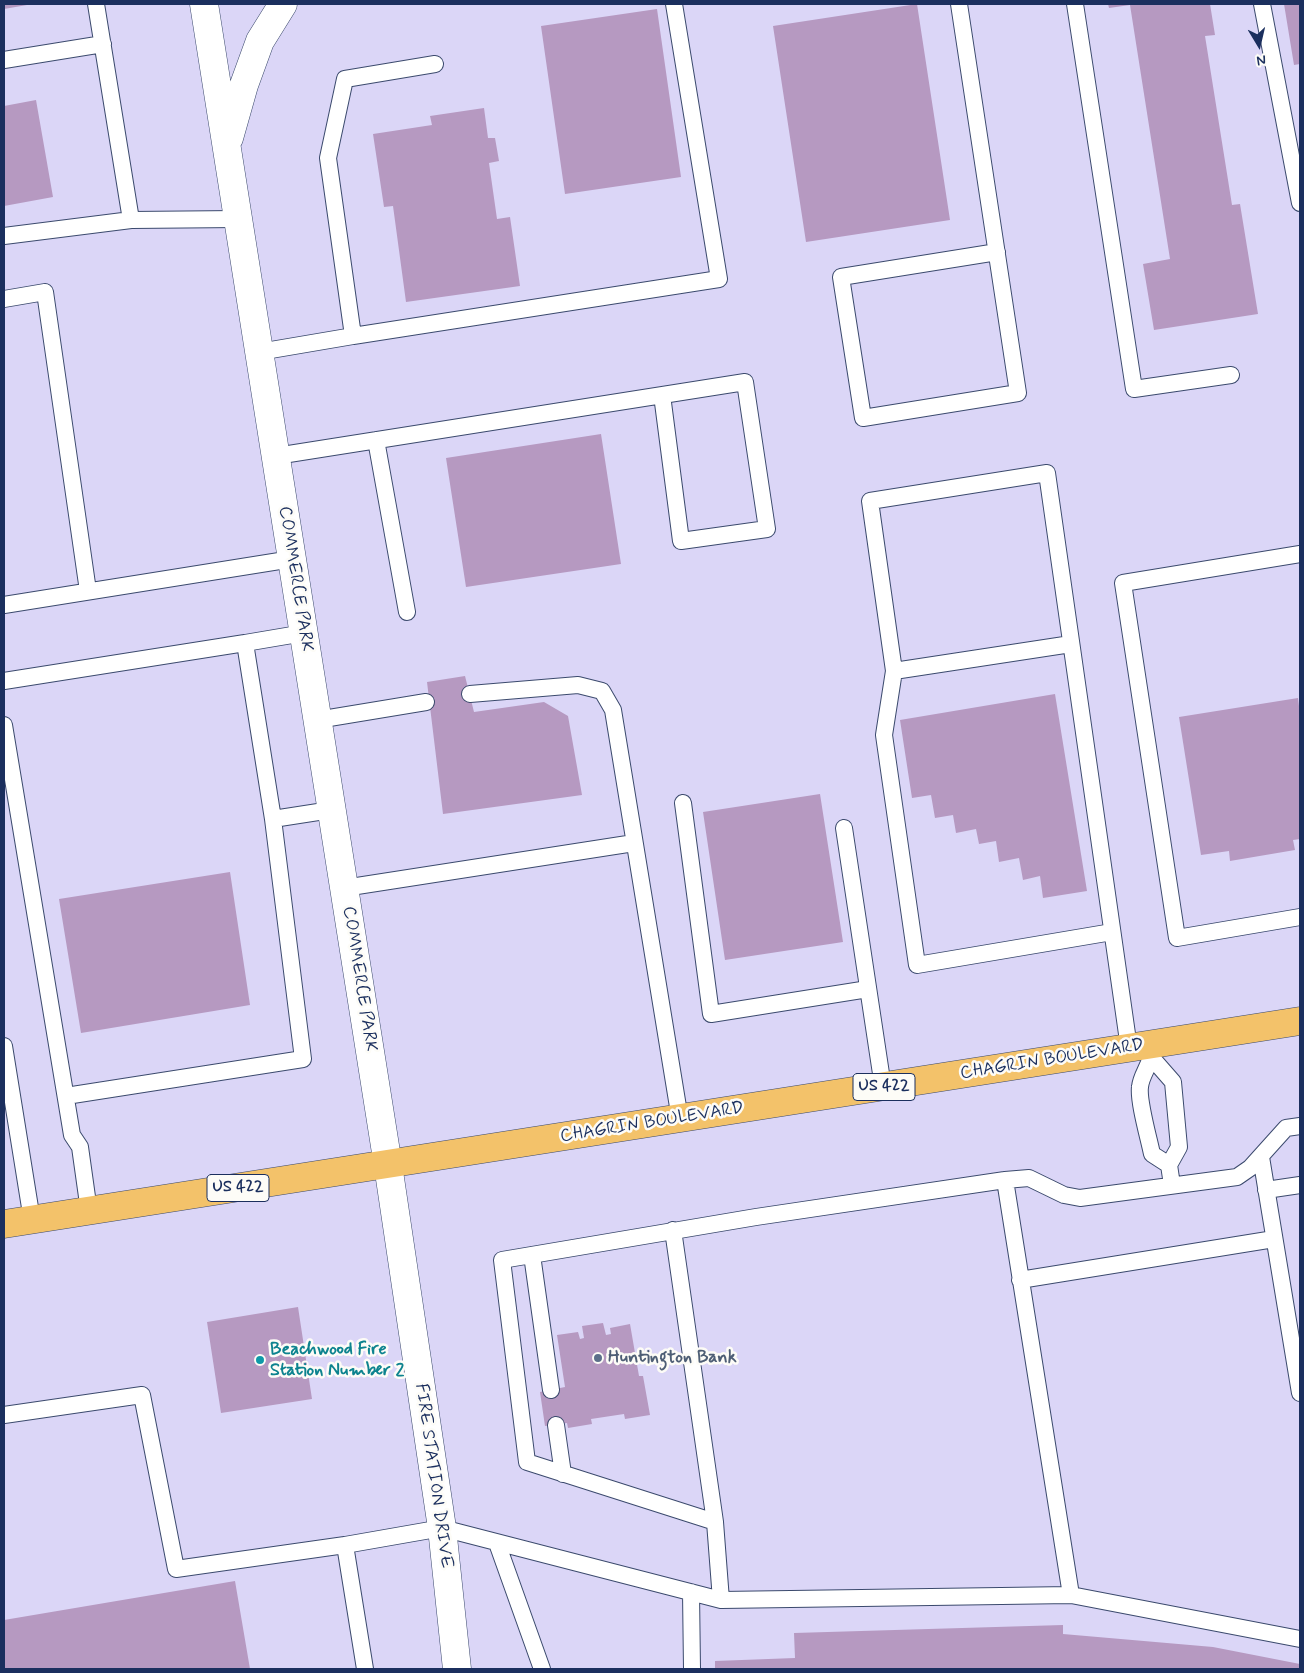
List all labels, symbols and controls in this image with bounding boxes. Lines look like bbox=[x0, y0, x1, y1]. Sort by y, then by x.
north arrow bbox=[1234, 20, 1284, 70]
text: N bbox=[1255, 50, 1267, 69]
street label: COMMERCE PARK bbox=[273, 505, 317, 653]
street label: COMMERCE PARK bbox=[337, 905, 381, 1053]
street label: CHAGRIN BOULEVARD bbox=[959, 1035, 1145, 1085]
road number: US 422 bbox=[853, 1074, 915, 1100]
street label: CHAGRIN BOULEVARD bbox=[559, 1098, 745, 1148]
road number: US 422 bbox=[207, 1174, 269, 1202]
place label: Beachwood Fire Station Number 2 bbox=[270, 1339, 404, 1382]
place label: Huntington Bank bbox=[608, 1347, 737, 1369]
marker: Huntington Bank bbox=[592, 1352, 604, 1364]
marker: Beachwood Fire Station Number 2 bbox=[254, 1354, 266, 1366]
street label: FIRE STATION DRIVE bbox=[409, 1382, 457, 1570]

